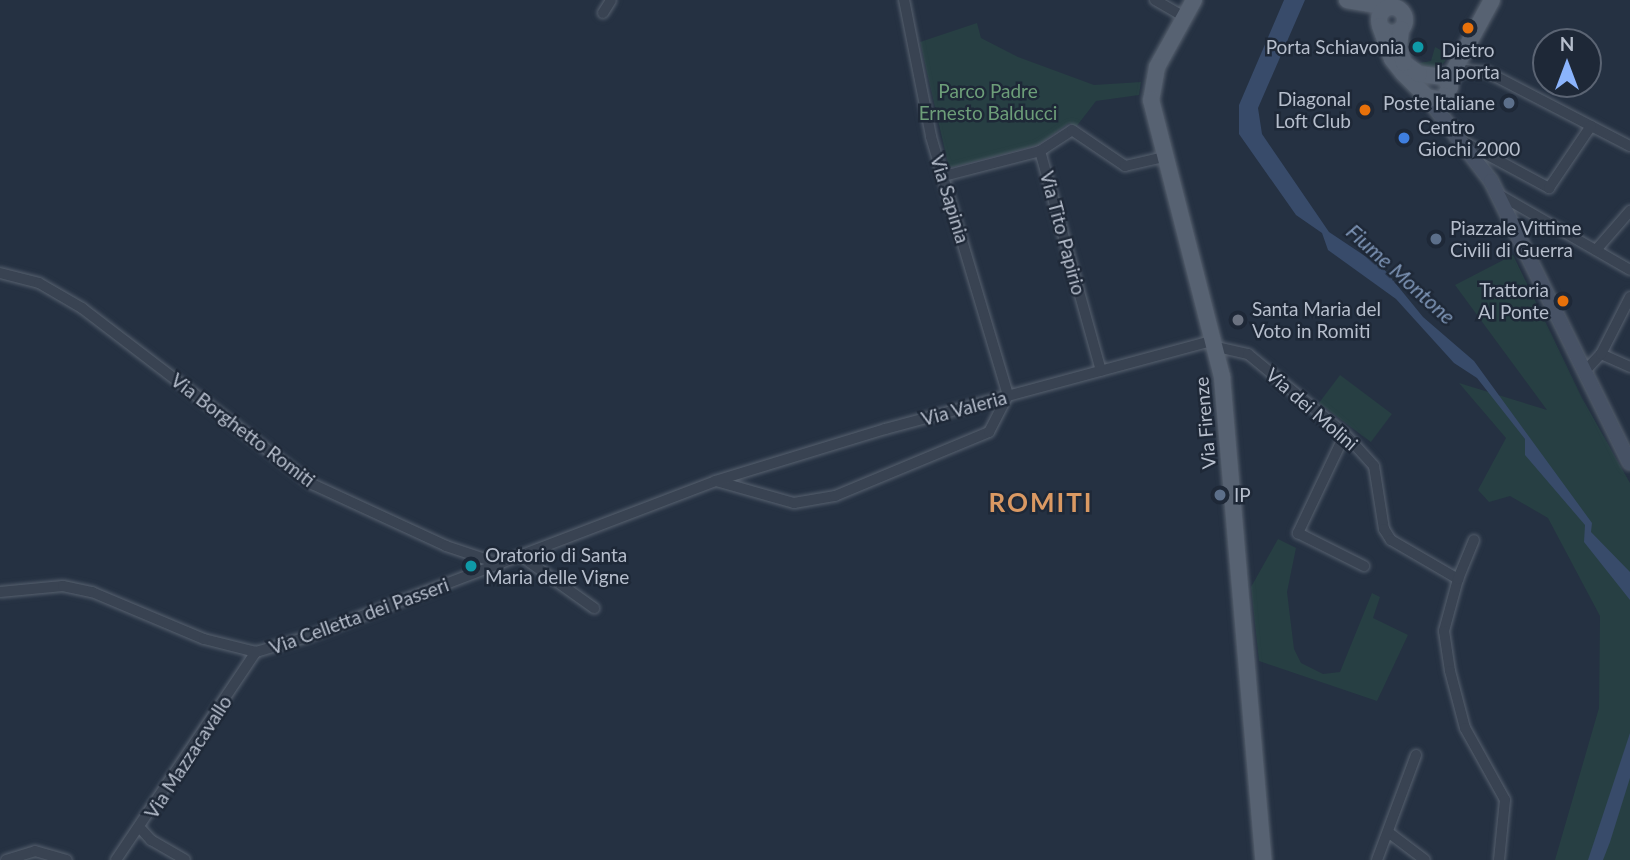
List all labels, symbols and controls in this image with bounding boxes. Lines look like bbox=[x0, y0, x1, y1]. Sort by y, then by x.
marker: Dietro la porta bbox=[1460, 20, 1476, 36]
north arrow bbox=[1532, 28, 1602, 98]
text: N bbox=[1560, 32, 1574, 55]
place label: Porta Schiavonia bbox=[1266, 36, 1404, 58]
marker: Porta Schiavonia bbox=[1410, 39, 1426, 55]
place label: Dietro la porta bbox=[1436, 39, 1500, 83]
park label: Parco Padre Ernesto Balducci bbox=[919, 80, 1057, 124]
place label: Diagonal Loft Club bbox=[1275, 88, 1351, 132]
place label: Poste Italiane bbox=[1383, 92, 1495, 114]
marker: Poste Italiane bbox=[1501, 95, 1517, 111]
marker: Diagonal Loft Club bbox=[1357, 102, 1373, 118]
place label: Centro Giochi 2000 bbox=[1418, 116, 1520, 160]
marker: Centro Giochi 2000 bbox=[1396, 130, 1412, 146]
street label: Via Sapinia bbox=[926, 152, 974, 246]
street label: Via Tito Papirio bbox=[1035, 168, 1091, 298]
place label: Piazzale Vittime Civili di Guerra bbox=[1450, 217, 1582, 261]
water label: Fiume Montone bbox=[1342, 219, 1460, 329]
marker: Piazzale Vittime Civili di Guerra bbox=[1428, 231, 1444, 247]
place label: Trattoria Al Ponte bbox=[1478, 279, 1549, 323]
marker: Trattoria Al Ponte bbox=[1555, 293, 1571, 309]
place label: Santa Maria del Voto in Romiti bbox=[1252, 298, 1381, 342]
marker: Santa Maria del Voto in Romiti bbox=[1230, 312, 1246, 328]
street label: Via dei Molini bbox=[1261, 363, 1363, 455]
street label: Via Borghetto Romiti bbox=[167, 368, 319, 492]
street label: Via Firenze bbox=[1190, 376, 1220, 470]
street label: Via Valeria bbox=[919, 386, 1009, 430]
place label: IP bbox=[1234, 484, 1251, 506]
district label: ROMITI bbox=[989, 487, 1093, 519]
marker: IP bbox=[1212, 487, 1228, 503]
place label: Oratorio di Santa Maria delle Vigne bbox=[485, 544, 630, 588]
marker: Oratorio di Santa Maria delle Vigne bbox=[463, 558, 479, 574]
street label: Via Celletta dei Passeri bbox=[266, 573, 452, 659]
street label: Via Mazzacavallo bbox=[140, 691, 236, 823]

